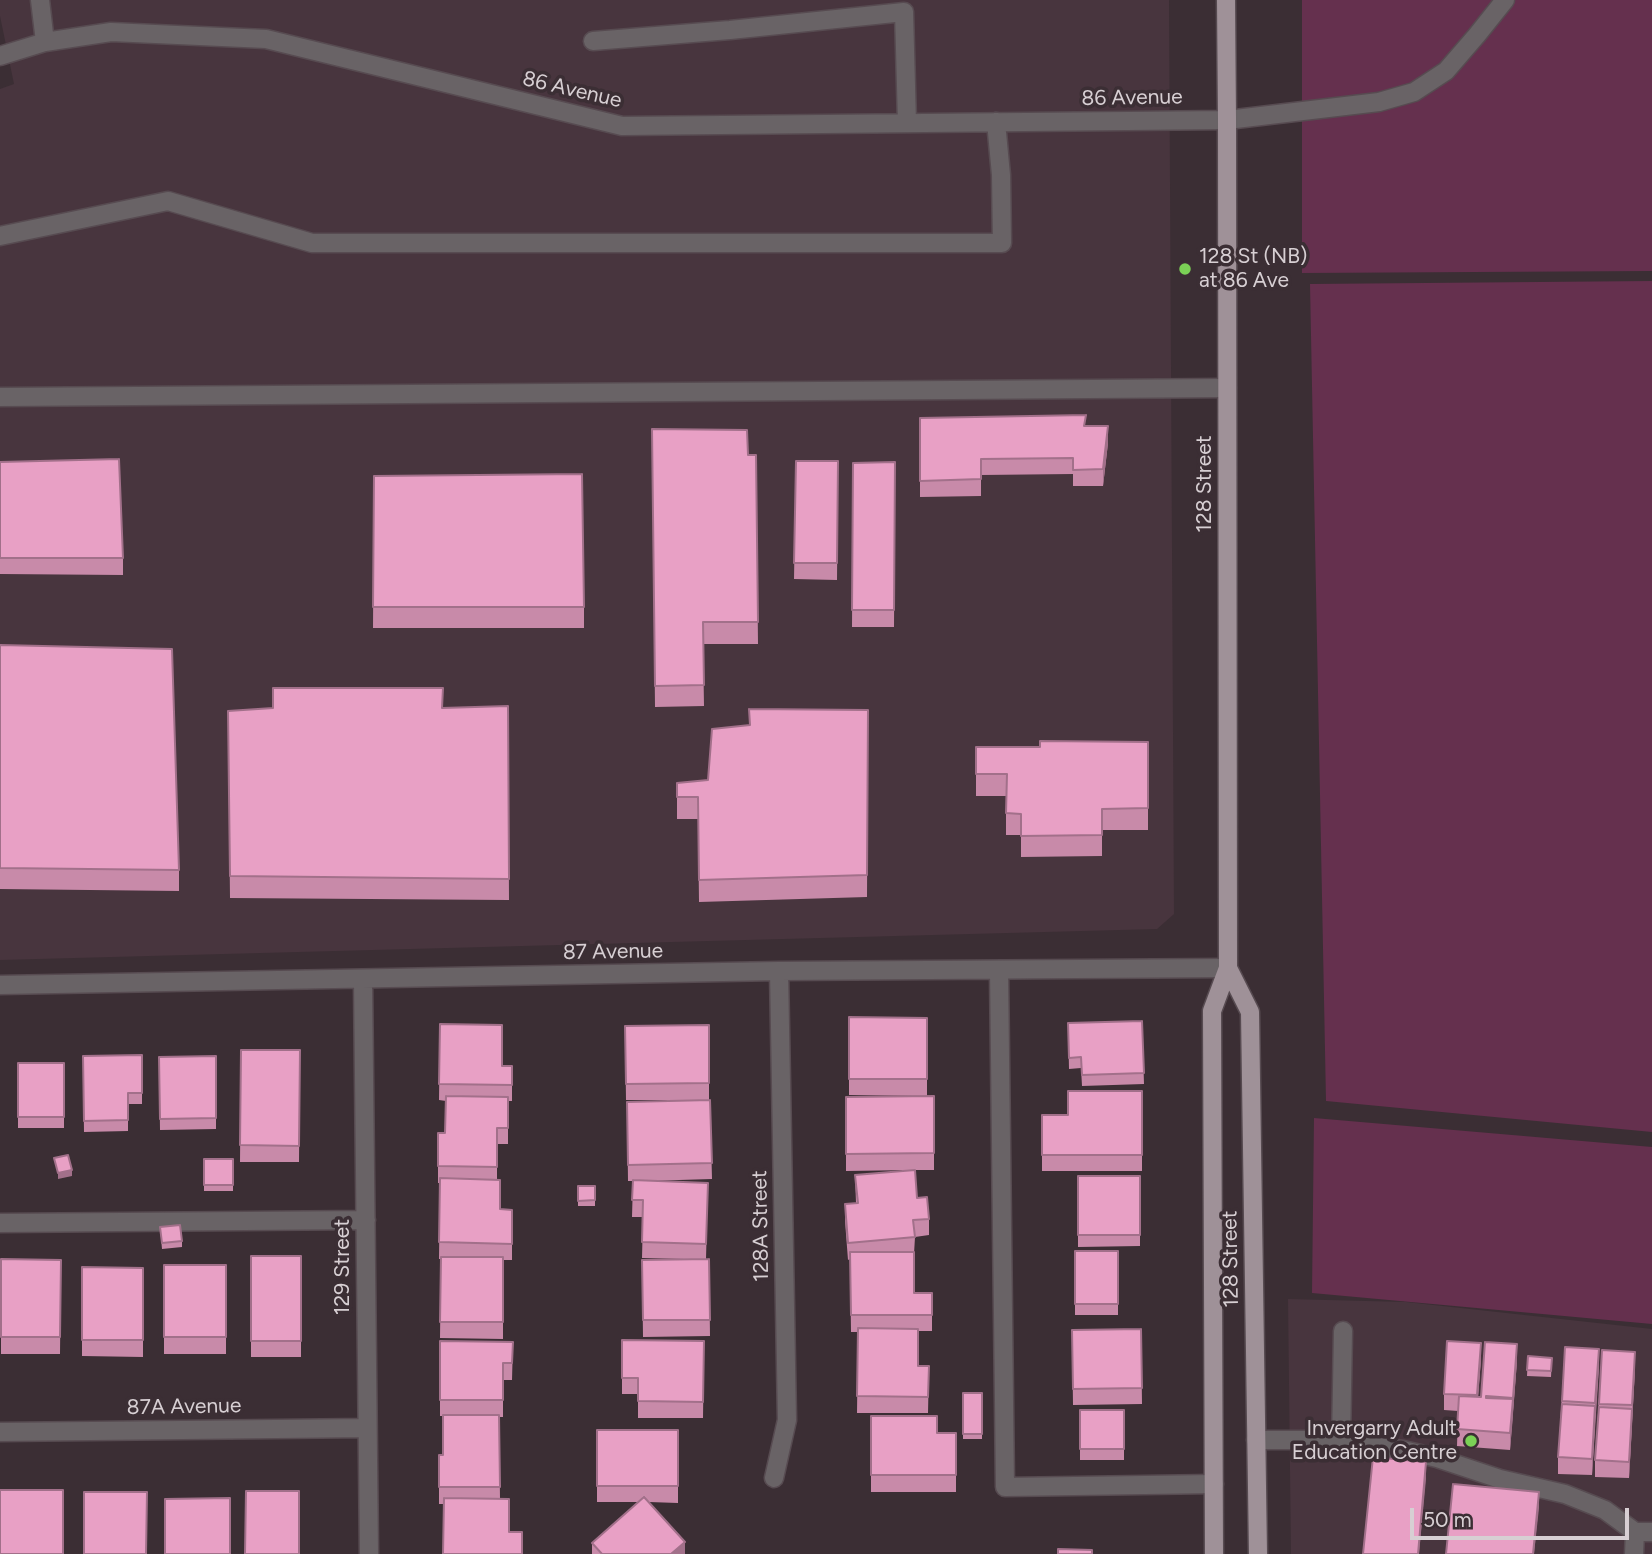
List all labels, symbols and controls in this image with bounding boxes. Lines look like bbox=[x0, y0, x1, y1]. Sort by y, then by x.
street label: 86 Avenue bbox=[520, 66, 624, 114]
street label: 86 Avenue bbox=[1081, 85, 1183, 111]
place label: 128 St (NB) at 86 Ave bbox=[1199, 244, 1307, 294]
marker: 128 St (NB) at 86 Ave bbox=[1177, 261, 1193, 277]
street label: 128 Street bbox=[1192, 435, 1218, 533]
street label: 87 Avenue bbox=[563, 939, 663, 965]
street label: 128A Street bbox=[747, 1170, 775, 1282]
street label: 128 Street bbox=[1218, 1210, 1244, 1308]
street label: 129 Street bbox=[330, 1219, 356, 1315]
street label: 87A Avenue bbox=[126, 1393, 242, 1421]
place label: Invergarry Adult Education Centre bbox=[1292, 1416, 1457, 1466]
marker: Invergarry Adult Education Centre bbox=[1463, 1433, 1479, 1449]
scale bar bbox=[1414, 1494, 1633, 1538]
text: 50 m bbox=[1423, 1507, 1472, 1532]

